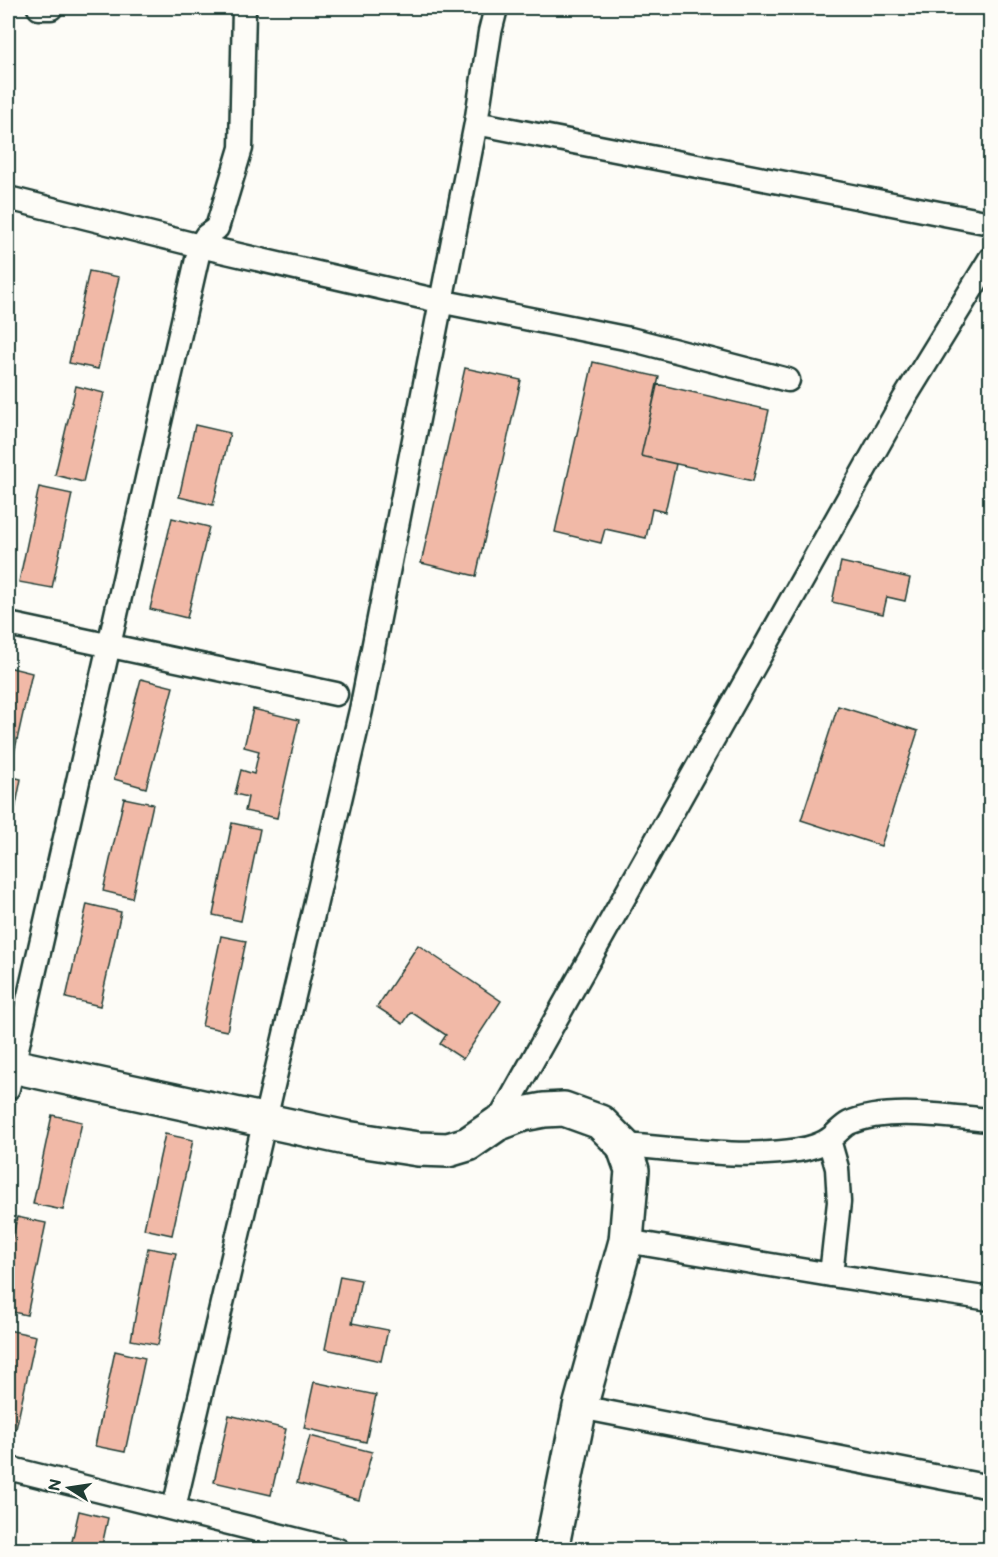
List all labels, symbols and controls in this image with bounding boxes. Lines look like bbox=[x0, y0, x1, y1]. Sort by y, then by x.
north arrow bbox=[39, 1458, 99, 1518]
text: N bbox=[45, 1477, 66, 1493]

